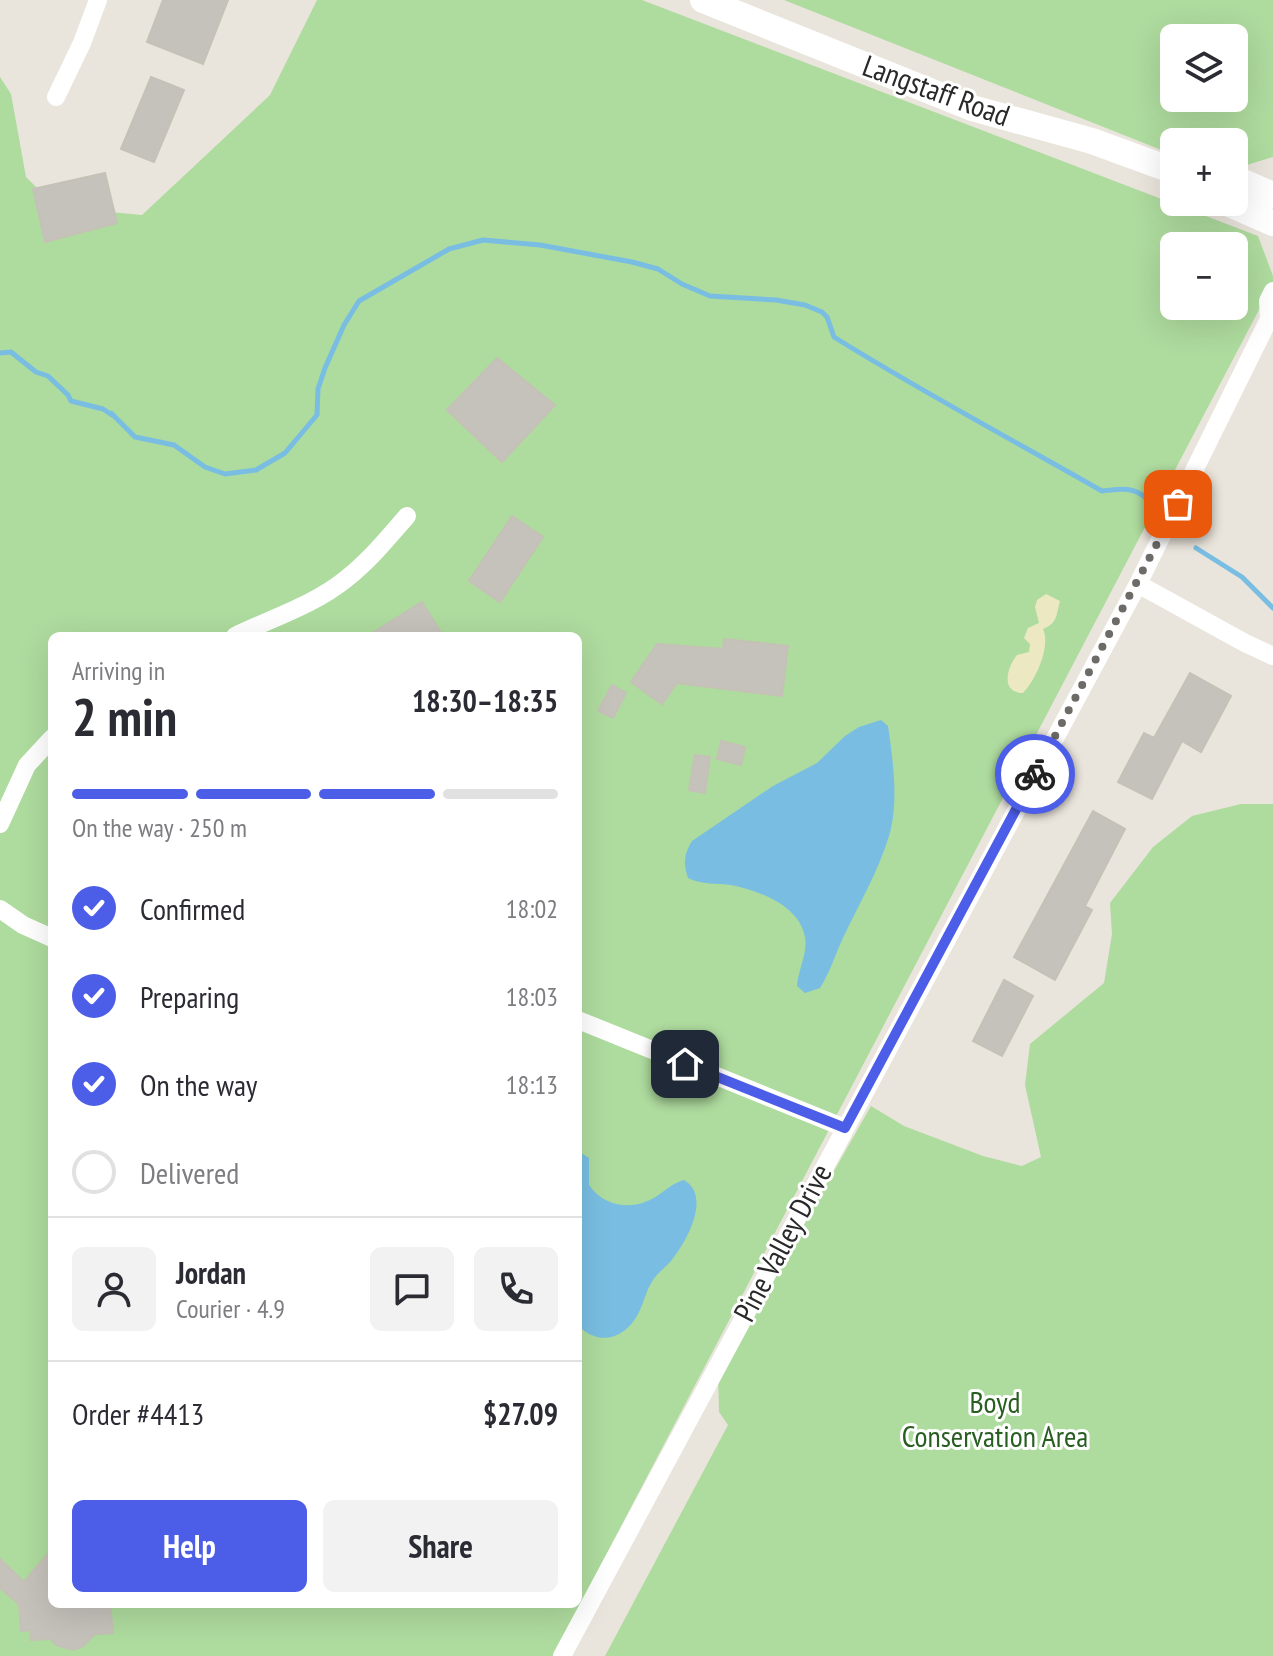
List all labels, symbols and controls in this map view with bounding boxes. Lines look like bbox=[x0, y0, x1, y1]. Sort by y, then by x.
map controls bbox=[1160, 24, 1248, 320]
button: layers bbox=[1160, 24, 1248, 112]
street label: Langstaff Road bbox=[858, 45, 1015, 134]
button: + bbox=[1160, 128, 1248, 216]
button: − bbox=[1160, 232, 1248, 320]
pin bbox=[1144, 470, 1212, 538]
icon: bag bbox=[1156, 482, 1200, 526]
text: Arriving in bbox=[72, 654, 165, 687]
text: 18:30–18:35 bbox=[412, 681, 558, 720]
text: 2 min bbox=[72, 683, 177, 750]
courier bbox=[995, 734, 1075, 814]
icon: bike bbox=[1013, 752, 1057, 796]
text: On the way · 250 m bbox=[72, 811, 247, 844]
icon: check bbox=[72, 886, 116, 930]
text: Confirmed bbox=[140, 889, 245, 928]
text: 18:02 bbox=[506, 892, 558, 925]
icon: check bbox=[72, 974, 116, 1018]
text: Preparing bbox=[140, 977, 239, 1016]
text: 18:03 bbox=[506, 980, 558, 1013]
pin bbox=[651, 1030, 719, 1098]
icon: home bbox=[663, 1042, 707, 1086]
icon: check bbox=[72, 1062, 116, 1106]
text: On the way bbox=[140, 1065, 257, 1104]
text: 18:13 bbox=[506, 1068, 558, 1101]
text: Delivered bbox=[140, 1153, 239, 1192]
street label: Pine Valley Drive bbox=[724, 1157, 840, 1328]
button: person bbox=[72, 1247, 156, 1331]
button: chat bbox=[370, 1247, 454, 1331]
button: phone bbox=[474, 1247, 558, 1331]
text: Jordan bbox=[176, 1253, 246, 1292]
text: Courier · 4.9 bbox=[176, 1292, 285, 1325]
park label: Boyd Conservation Area bbox=[902, 1382, 1088, 1455]
text: Order #4413 bbox=[72, 1394, 204, 1433]
text: $27.09 bbox=[483, 1394, 558, 1433]
button: Help bbox=[72, 1500, 307, 1592]
button: Share bbox=[323, 1500, 558, 1592]

